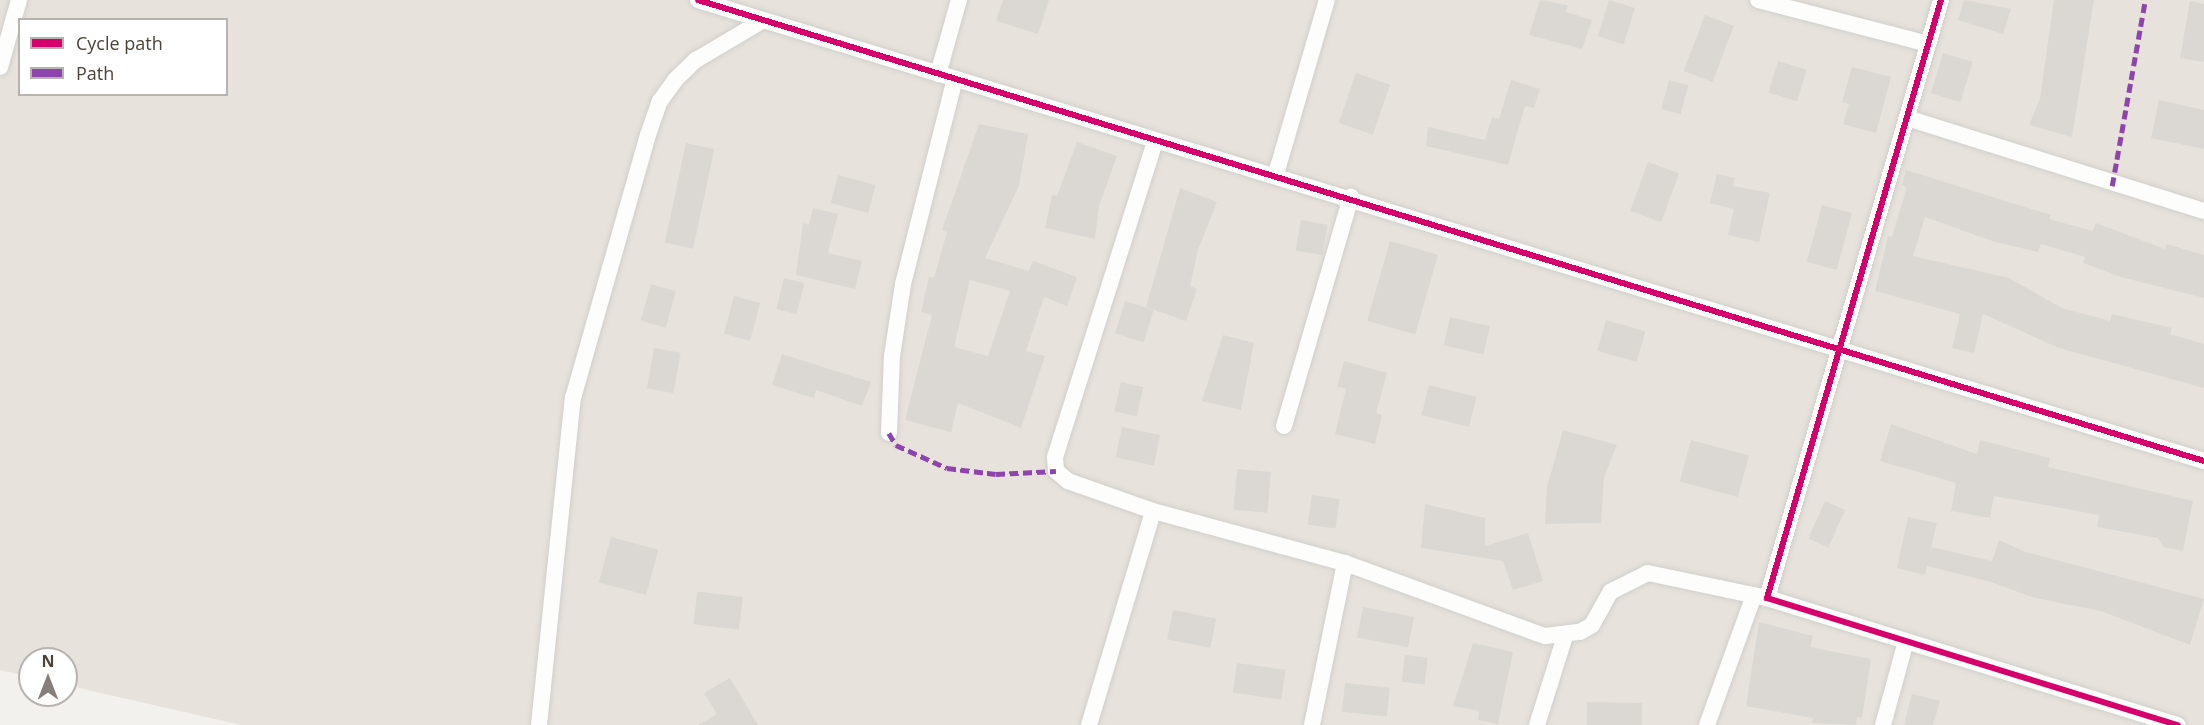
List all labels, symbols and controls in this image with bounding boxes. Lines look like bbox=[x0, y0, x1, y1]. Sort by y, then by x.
legend bbox=[18, 18, 228, 96]
text: Cycle path bbox=[76, 31, 163, 55]
text: Path bbox=[76, 61, 114, 85]
north arrow bbox=[18, 647, 78, 707]
text: N bbox=[41, 650, 55, 672]

